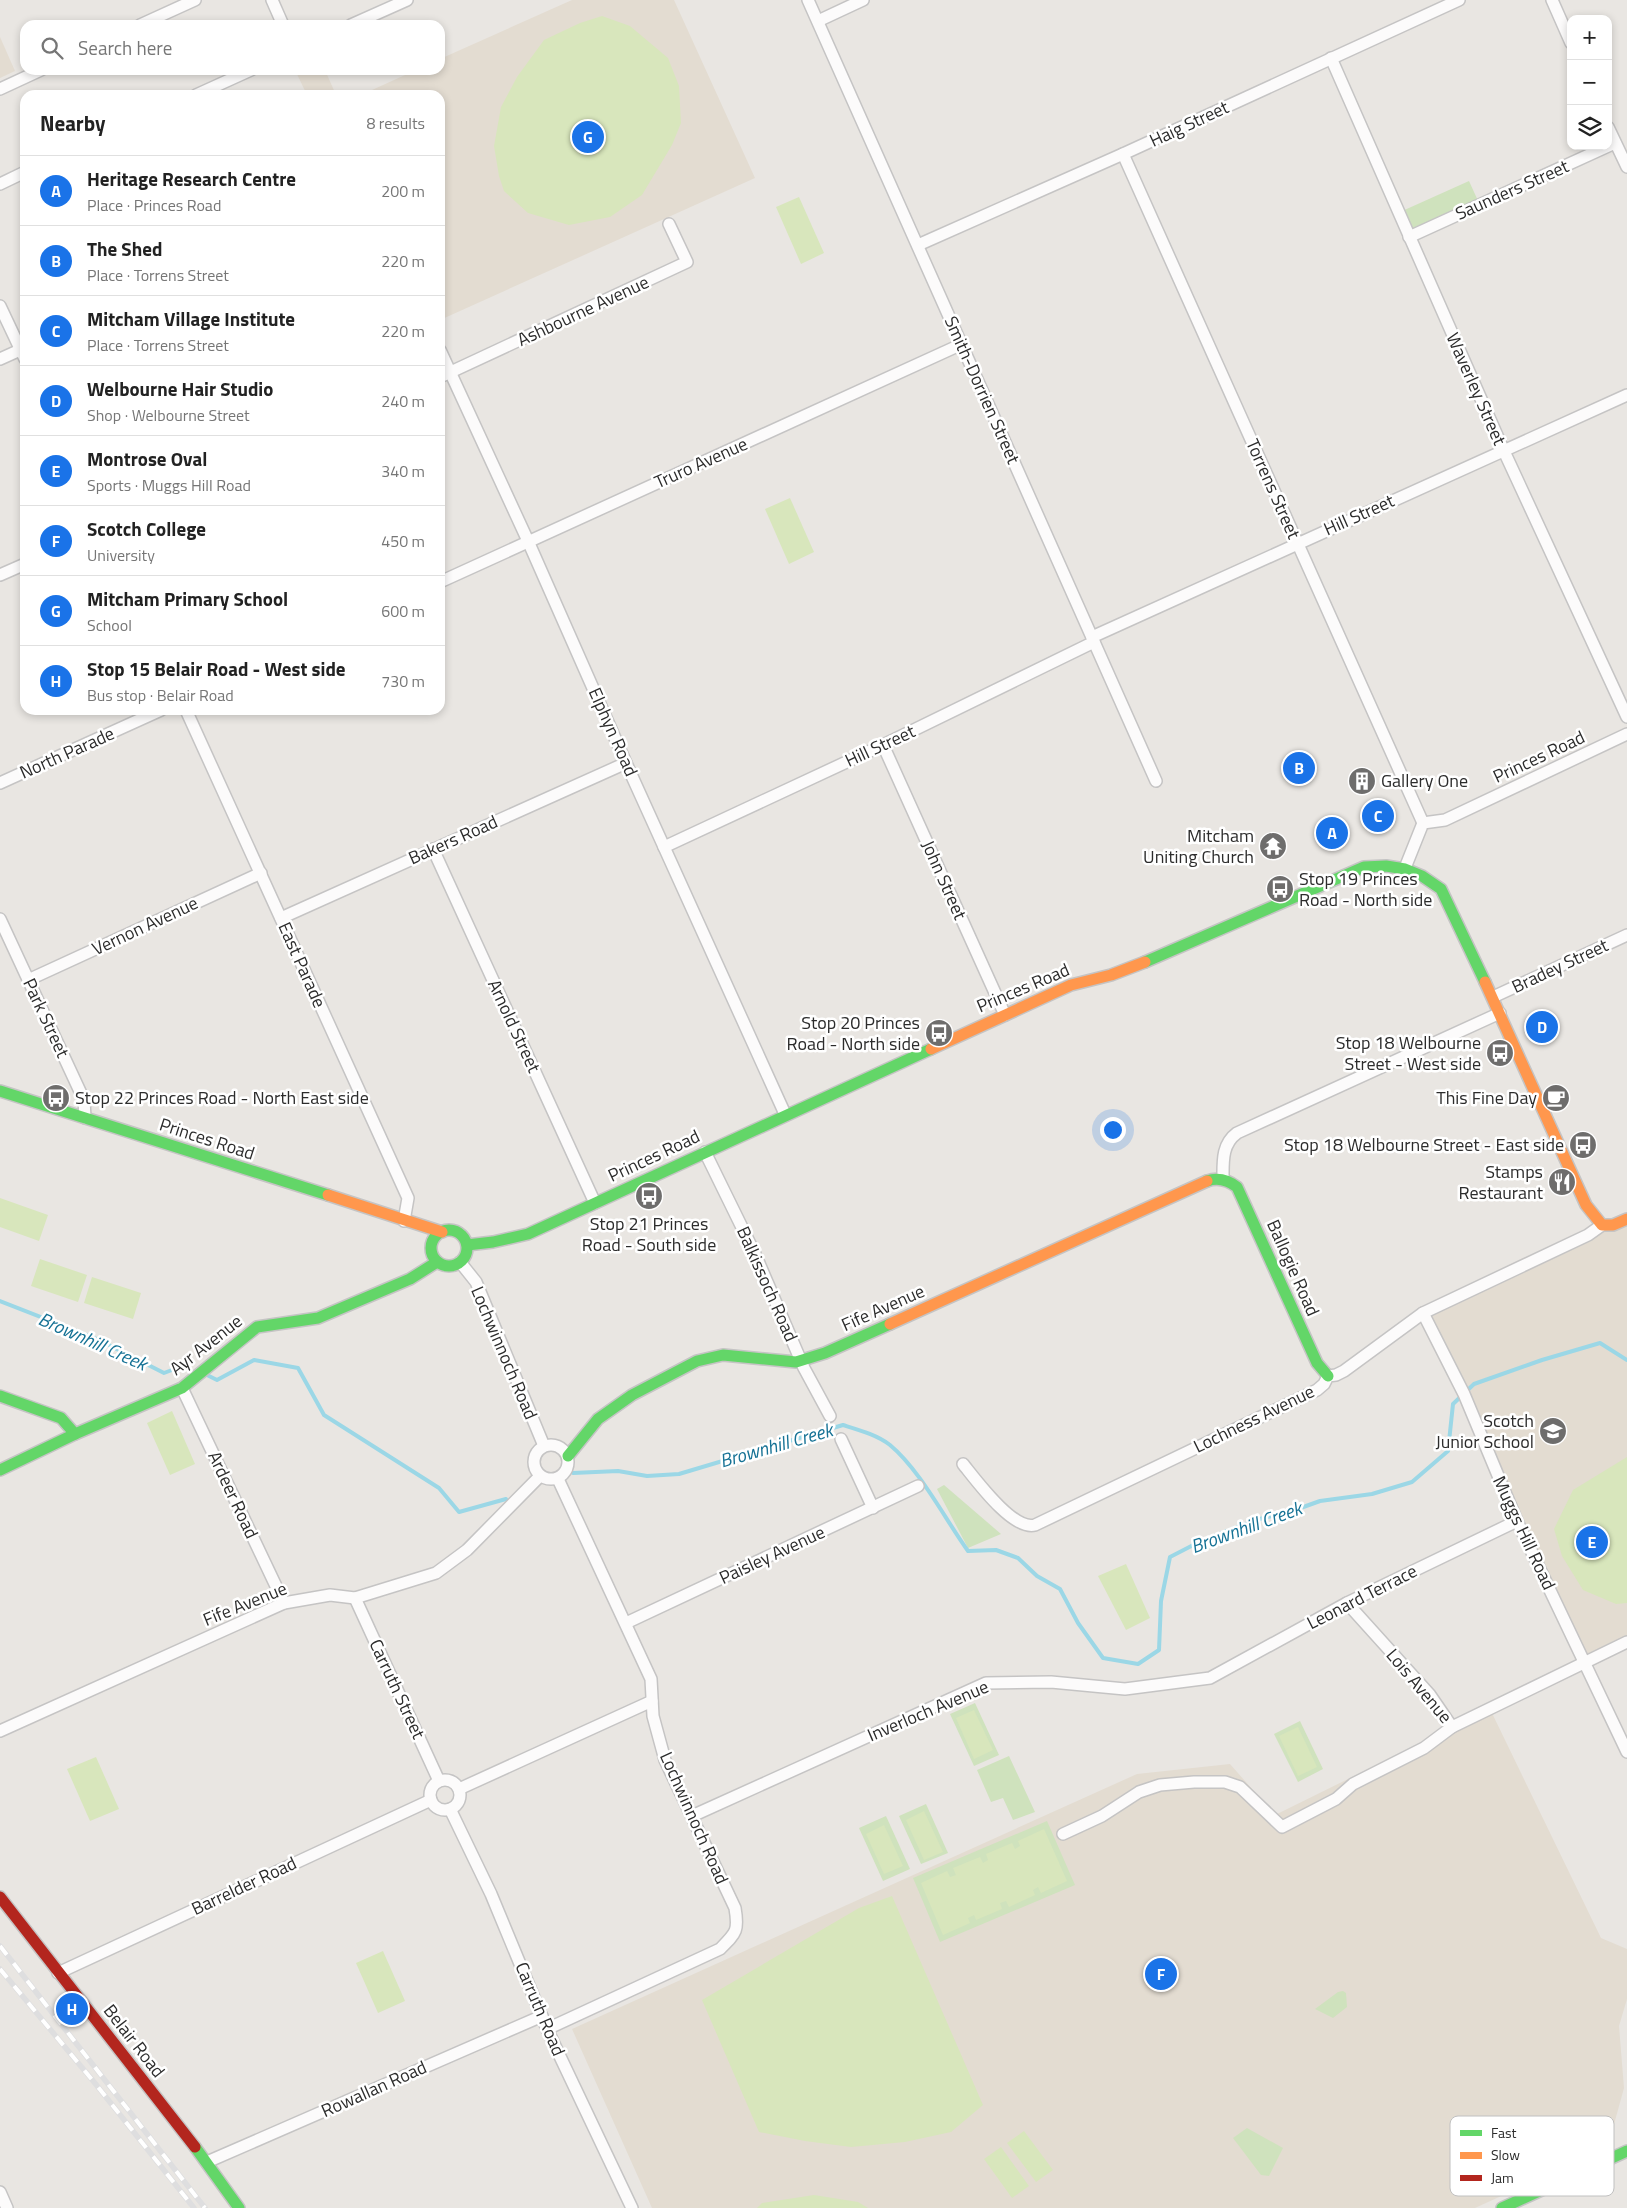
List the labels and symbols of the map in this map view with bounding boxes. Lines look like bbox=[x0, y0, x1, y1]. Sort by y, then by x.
street label: Haig Street bbox=[1145, 93, 1234, 154]
pin: G bbox=[572, 118, 604, 156]
street label: Saunders Street bbox=[1451, 152, 1573, 227]
street label: Ashbourne Avenue bbox=[512, 268, 653, 353]
street label: Smith-Dorrien Street bbox=[938, 312, 1027, 469]
street label: Waverley Street bbox=[1440, 328, 1514, 450]
street label: Truro Avenue bbox=[650, 430, 752, 495]
street label: Torrens Street bbox=[1239, 434, 1308, 544]
street label: Hill Street bbox=[1319, 487, 1399, 542]
street label: Elphyn Road bbox=[582, 683, 645, 780]
street label: Hill Street bbox=[840, 717, 920, 774]
street label: North Parade bbox=[15, 720, 119, 785]
street label: Princes Road bbox=[1488, 723, 1589, 790]
pin: B bbox=[1283, 749, 1315, 787]
building icon: Gallery One bbox=[1347, 766, 1377, 796]
place label: Gallery One bbox=[1381, 767, 1468, 794]
pin: C bbox=[1362, 797, 1394, 835]
street label: Bakers Road bbox=[404, 808, 502, 871]
pin: A bbox=[1316, 814, 1348, 852]
place label: Mitcham Uniting Church bbox=[1143, 822, 1254, 870]
temple icon: Mitcham Uniting Church bbox=[1258, 831, 1288, 861]
street label: John Street bbox=[915, 836, 974, 924]
place label: Stop 19 Princes Road - North side bbox=[1299, 865, 1432, 913]
bus stop icon: Stop 19 Princes Road - North side bbox=[1265, 874, 1295, 904]
street label: Vernon Avenue bbox=[87, 889, 202, 962]
street label: East Parade bbox=[272, 918, 333, 1012]
street label: Bradey Street bbox=[1507, 931, 1613, 1000]
street label: Princes Road bbox=[972, 956, 1073, 1019]
street label: Park Street bbox=[16, 974, 77, 1063]
street label: Arnold Street bbox=[481, 975, 548, 1078]
pin: D bbox=[1526, 1008, 1558, 1046]
place label: Stop 20 Princes Road - North side bbox=[787, 1009, 920, 1057]
bus stop icon: Stop 20 Princes Road - North side bbox=[924, 1018, 954, 1048]
place label: Stop 18 Welbourne Street - West side bbox=[1336, 1029, 1481, 1077]
bus stop icon: Stop 18 Welbourne Street - West side bbox=[1485, 1038, 1515, 1068]
bus stop icon: Stop 22 Princes Road - North East side bbox=[41, 1083, 71, 1113]
cafe icon: This Fine Day bbox=[1541, 1083, 1571, 1113]
place label: Stop 22 Princes Road - North East side bbox=[75, 1084, 369, 1111]
place label: This Fine Day bbox=[1436, 1084, 1537, 1111]
street label: Princes Road bbox=[156, 1110, 258, 1167]
your location bbox=[1100, 1117, 1126, 1143]
street label: Princes Road bbox=[603, 1122, 704, 1189]
bus stop icon: Stop 18 Welbourne Street - East side bbox=[1568, 1130, 1598, 1160]
place label: Stop 18 Welbourne Street - East side bbox=[1284, 1131, 1564, 1158]
place label: Stamps Restaurant bbox=[1459, 1158, 1544, 1206]
restaurant icon: Stamps Restaurant bbox=[1547, 1167, 1577, 1197]
bus stop icon: Stop 21 Princes Road - South side bbox=[634, 1181, 664, 1211]
place label: Stop 21 Princes Road - South side bbox=[582, 1210, 716, 1258]
street label: Ballogie Road bbox=[1260, 1215, 1327, 1320]
street label: Balkissoch Road bbox=[730, 1222, 805, 1346]
street label: Fife Avenue bbox=[837, 1277, 929, 1338]
street label: Lochwinnoch Road bbox=[464, 1282, 545, 1424]
water label: Brownhill Creek bbox=[34, 1304, 155, 1378]
street label: Ayr Avenue bbox=[164, 1308, 248, 1382]
street label: Lochness Avenue bbox=[1189, 1378, 1319, 1459]
place label: Scotch Junior School bbox=[1436, 1407, 1534, 1455]
water label: Brownhill Creek bbox=[716, 1414, 838, 1474]
school or university icon: Scotch Junior School bbox=[1538, 1416, 1568, 1446]
street label: Ardeer Road bbox=[201, 1447, 265, 1543]
street label: Muggs Hill Road bbox=[1486, 1471, 1563, 1594]
water label: Brownhill Creek bbox=[1186, 1492, 1308, 1560]
street label: Paisley Avenue bbox=[714, 1518, 829, 1591]
pin: E bbox=[1576, 1523, 1608, 1561]
street label: Leonard Terrace bbox=[1302, 1557, 1422, 1636]
street label: Fife Avenue bbox=[199, 1574, 291, 1633]
street label: Carruth Street bbox=[363, 1635, 433, 1744]
street label: Lois Avenue bbox=[1380, 1642, 1459, 1729]
street label: Inverloch Avenue bbox=[863, 1673, 993, 1748]
street label: Lochwinnoch Road bbox=[653, 1747, 736, 1888]
street label: Barrelder Road bbox=[187, 1849, 301, 1922]
pin: F bbox=[1145, 1955, 1177, 1993]
street label: Carruth Road bbox=[509, 1958, 572, 2060]
pin: H bbox=[56, 1990, 88, 2028]
street label: Belair Road bbox=[97, 1998, 172, 2083]
street label: Rowallan Road bbox=[317, 2053, 431, 2124]
legend bbox=[1450, 2116, 1614, 2196]
text: Fast bbox=[1491, 2122, 1516, 2143]
text: Slow bbox=[1491, 2144, 1520, 2165]
text: Jam bbox=[1491, 2167, 1514, 2188]

